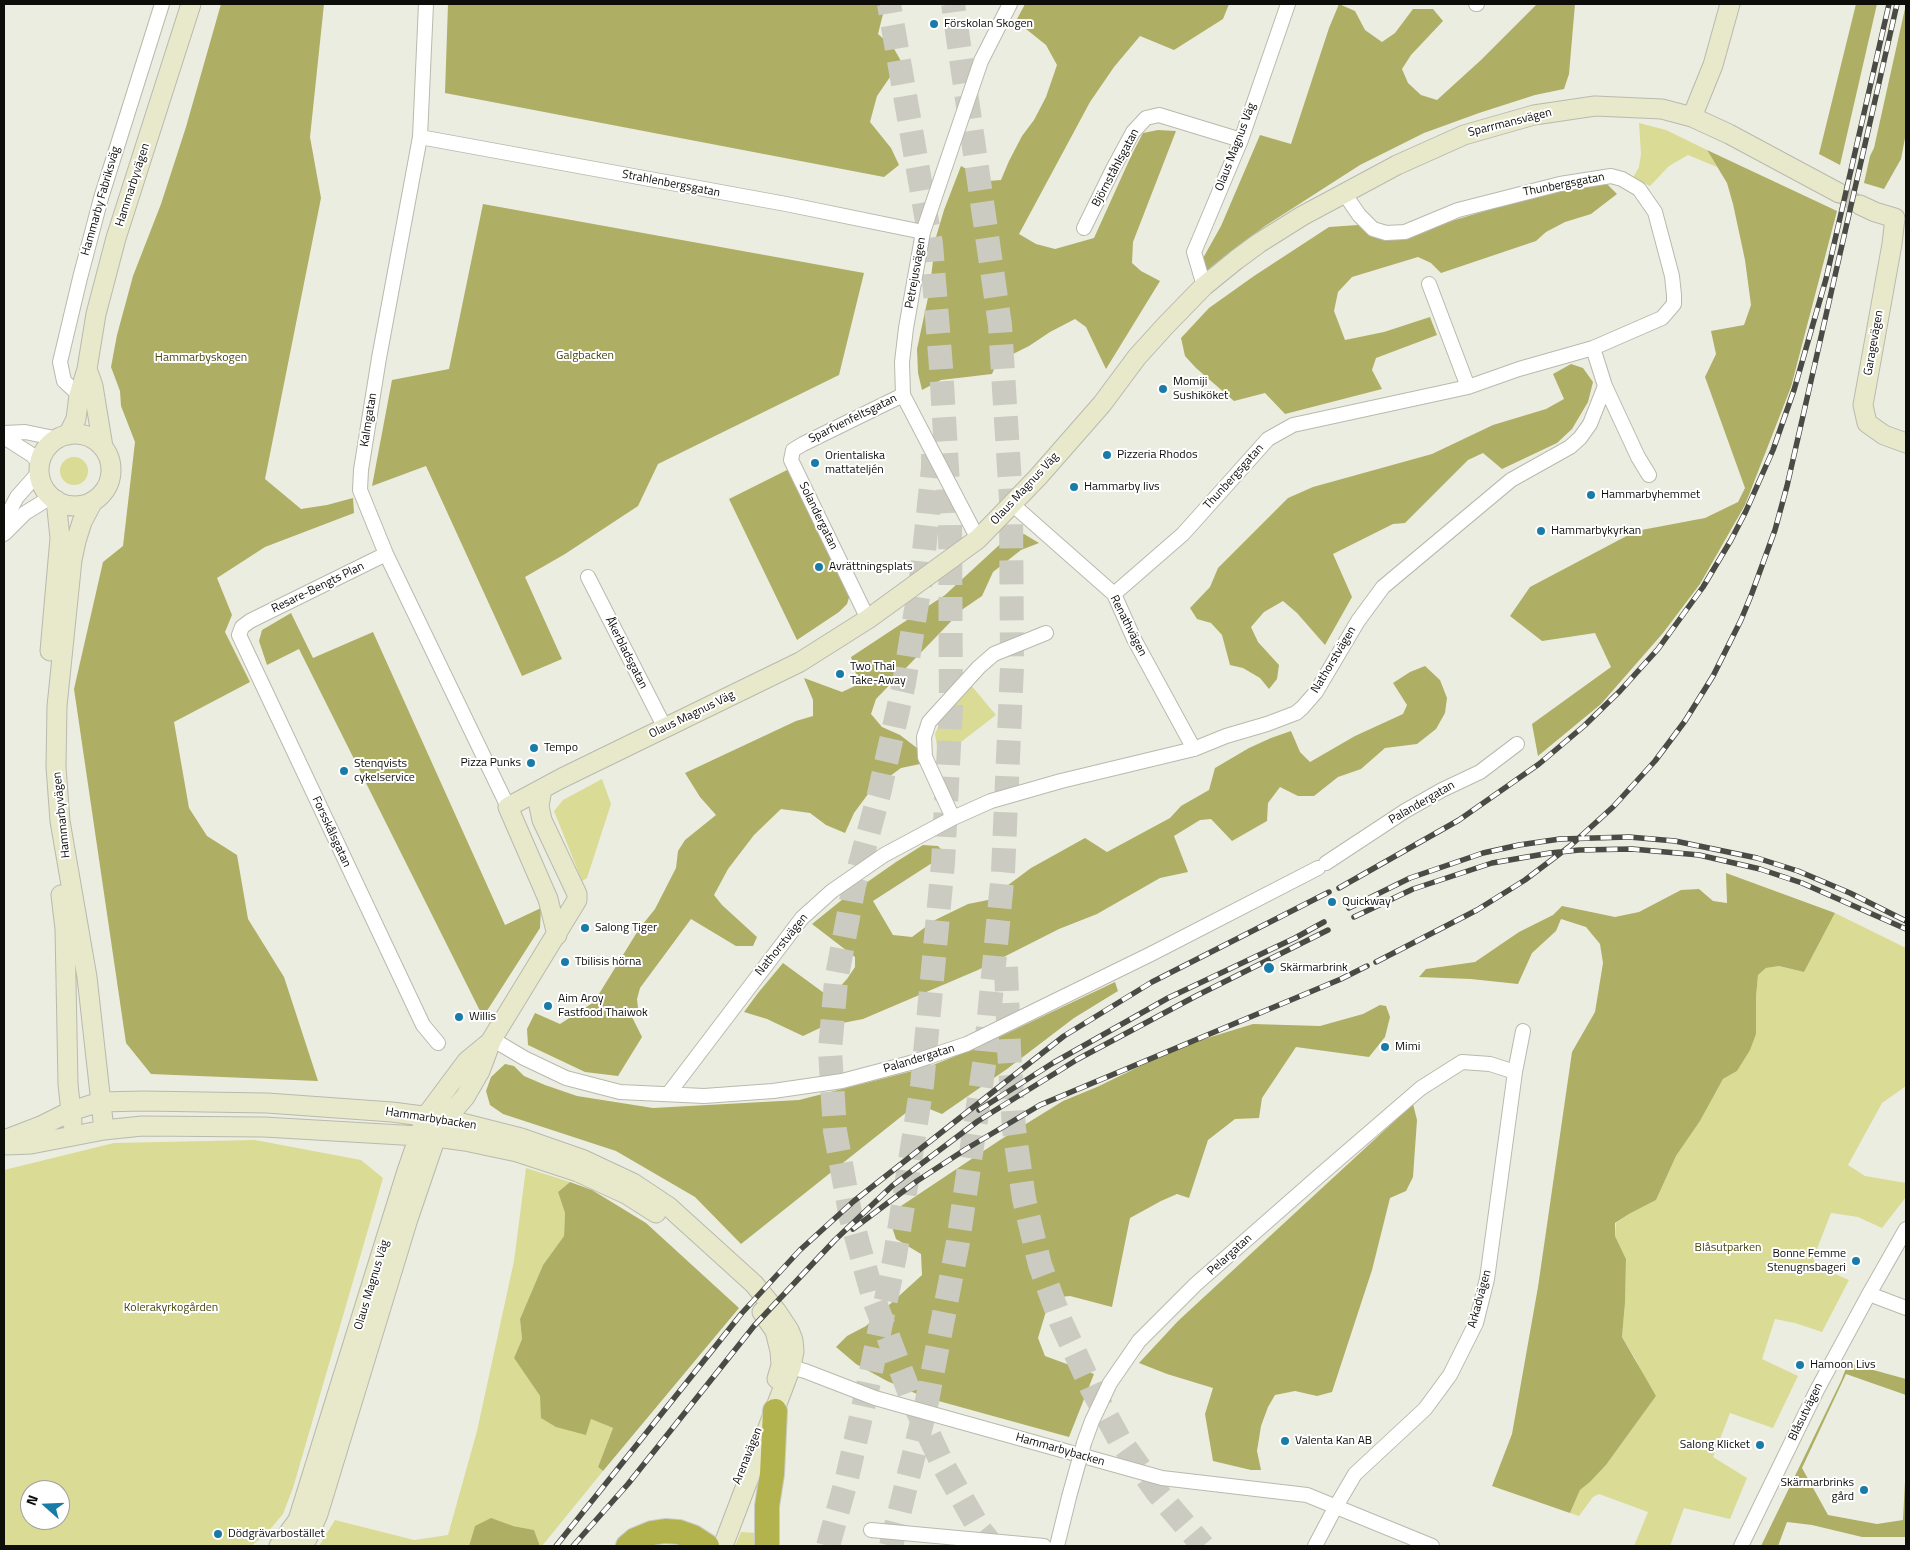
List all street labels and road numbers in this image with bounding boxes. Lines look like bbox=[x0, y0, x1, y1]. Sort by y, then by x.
street label: Olaus Magnus Väg bbox=[1213, 101, 1259, 193]
street label: Sparrmansvägen bbox=[1467, 106, 1553, 140]
street label: Björnståhlsgatan bbox=[1089, 127, 1143, 209]
street label: Hammarbyvägen bbox=[113, 142, 153, 228]
street label: Hammarby Fabriksväg bbox=[78, 145, 124, 257]
street label: Strahlenbergsgatan bbox=[621, 167, 721, 201]
street label: Thunbergsgatan bbox=[1522, 170, 1606, 200]
street label: Petrejusvägen bbox=[903, 236, 929, 310]
street label: Garagevägen bbox=[1861, 309, 1887, 377]
street label: Sparfvenfeltsgatan bbox=[807, 391, 899, 447]
street label: Kalmgatan bbox=[358, 392, 380, 448]
street label: Thunbergsgatan bbox=[1201, 442, 1267, 512]
street label: Olaus Magnus Väg bbox=[988, 450, 1062, 528]
street label: Solandergatan bbox=[795, 480, 841, 552]
street label: Resare-Bengts Plan bbox=[269, 559, 367, 617]
street label: Renathvägen bbox=[1106, 593, 1150, 659]
street label: Åkerbladsgatan bbox=[602, 615, 650, 691]
street label: Nathorstvägen bbox=[1308, 624, 1360, 696]
street label: Olaus Magnus Väg bbox=[647, 688, 737, 742]
street label: Hammarbyvägen bbox=[50, 771, 74, 859]
street label: Palandergatan bbox=[1387, 778, 1457, 828]
street label: Forsskålsgatan bbox=[308, 794, 354, 870]
street label: Nathorstvägen bbox=[753, 911, 811, 979]
street label: Palandergatan bbox=[882, 1041, 956, 1077]
street label: Hammarbybacken bbox=[384, 1105, 478, 1133]
street label: Pelargatan bbox=[1205, 1231, 1255, 1279]
street label: Olaus Magnus Väg bbox=[351, 1238, 393, 1332]
street label: Arkadvägen bbox=[1465, 1268, 1495, 1330]
street label: Blåsutvägen bbox=[1786, 1381, 1826, 1443]
street label: Arenavägen bbox=[730, 1425, 766, 1487]
street label: Hammarbybacken bbox=[1014, 1430, 1106, 1470]

